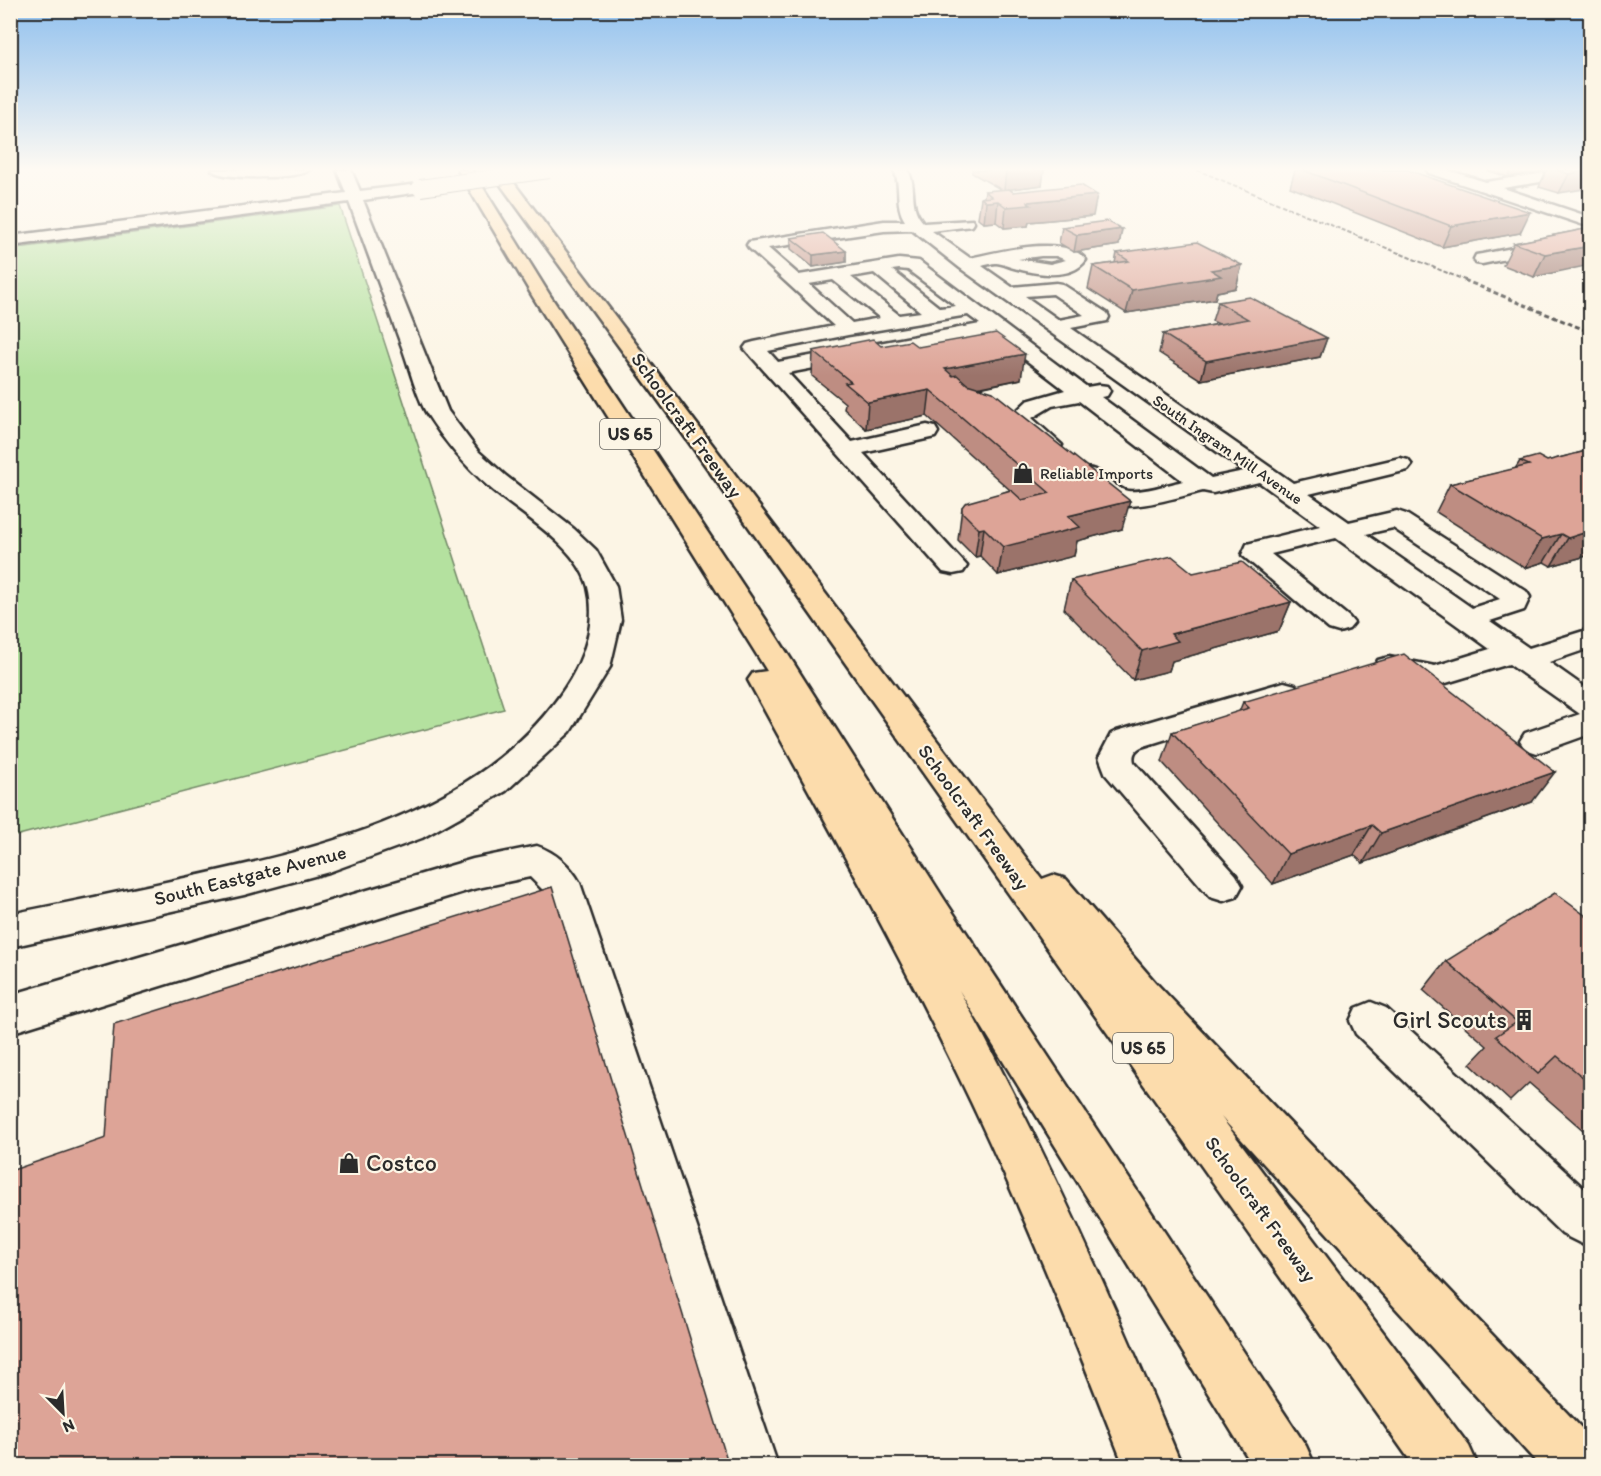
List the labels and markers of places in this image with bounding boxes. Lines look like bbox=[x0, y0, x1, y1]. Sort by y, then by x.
shop icon: Reliable Imports bbox=[1011, 461, 1035, 485]
place label: Reliable Imports bbox=[1040, 464, 1153, 483]
place label: Girl Scouts bbox=[1393, 1005, 1507, 1034]
building icon: Girl Scouts bbox=[1512, 1008, 1536, 1032]
place label: Costco bbox=[366, 1148, 437, 1177]
shop icon: Costco bbox=[337, 1151, 361, 1175]

